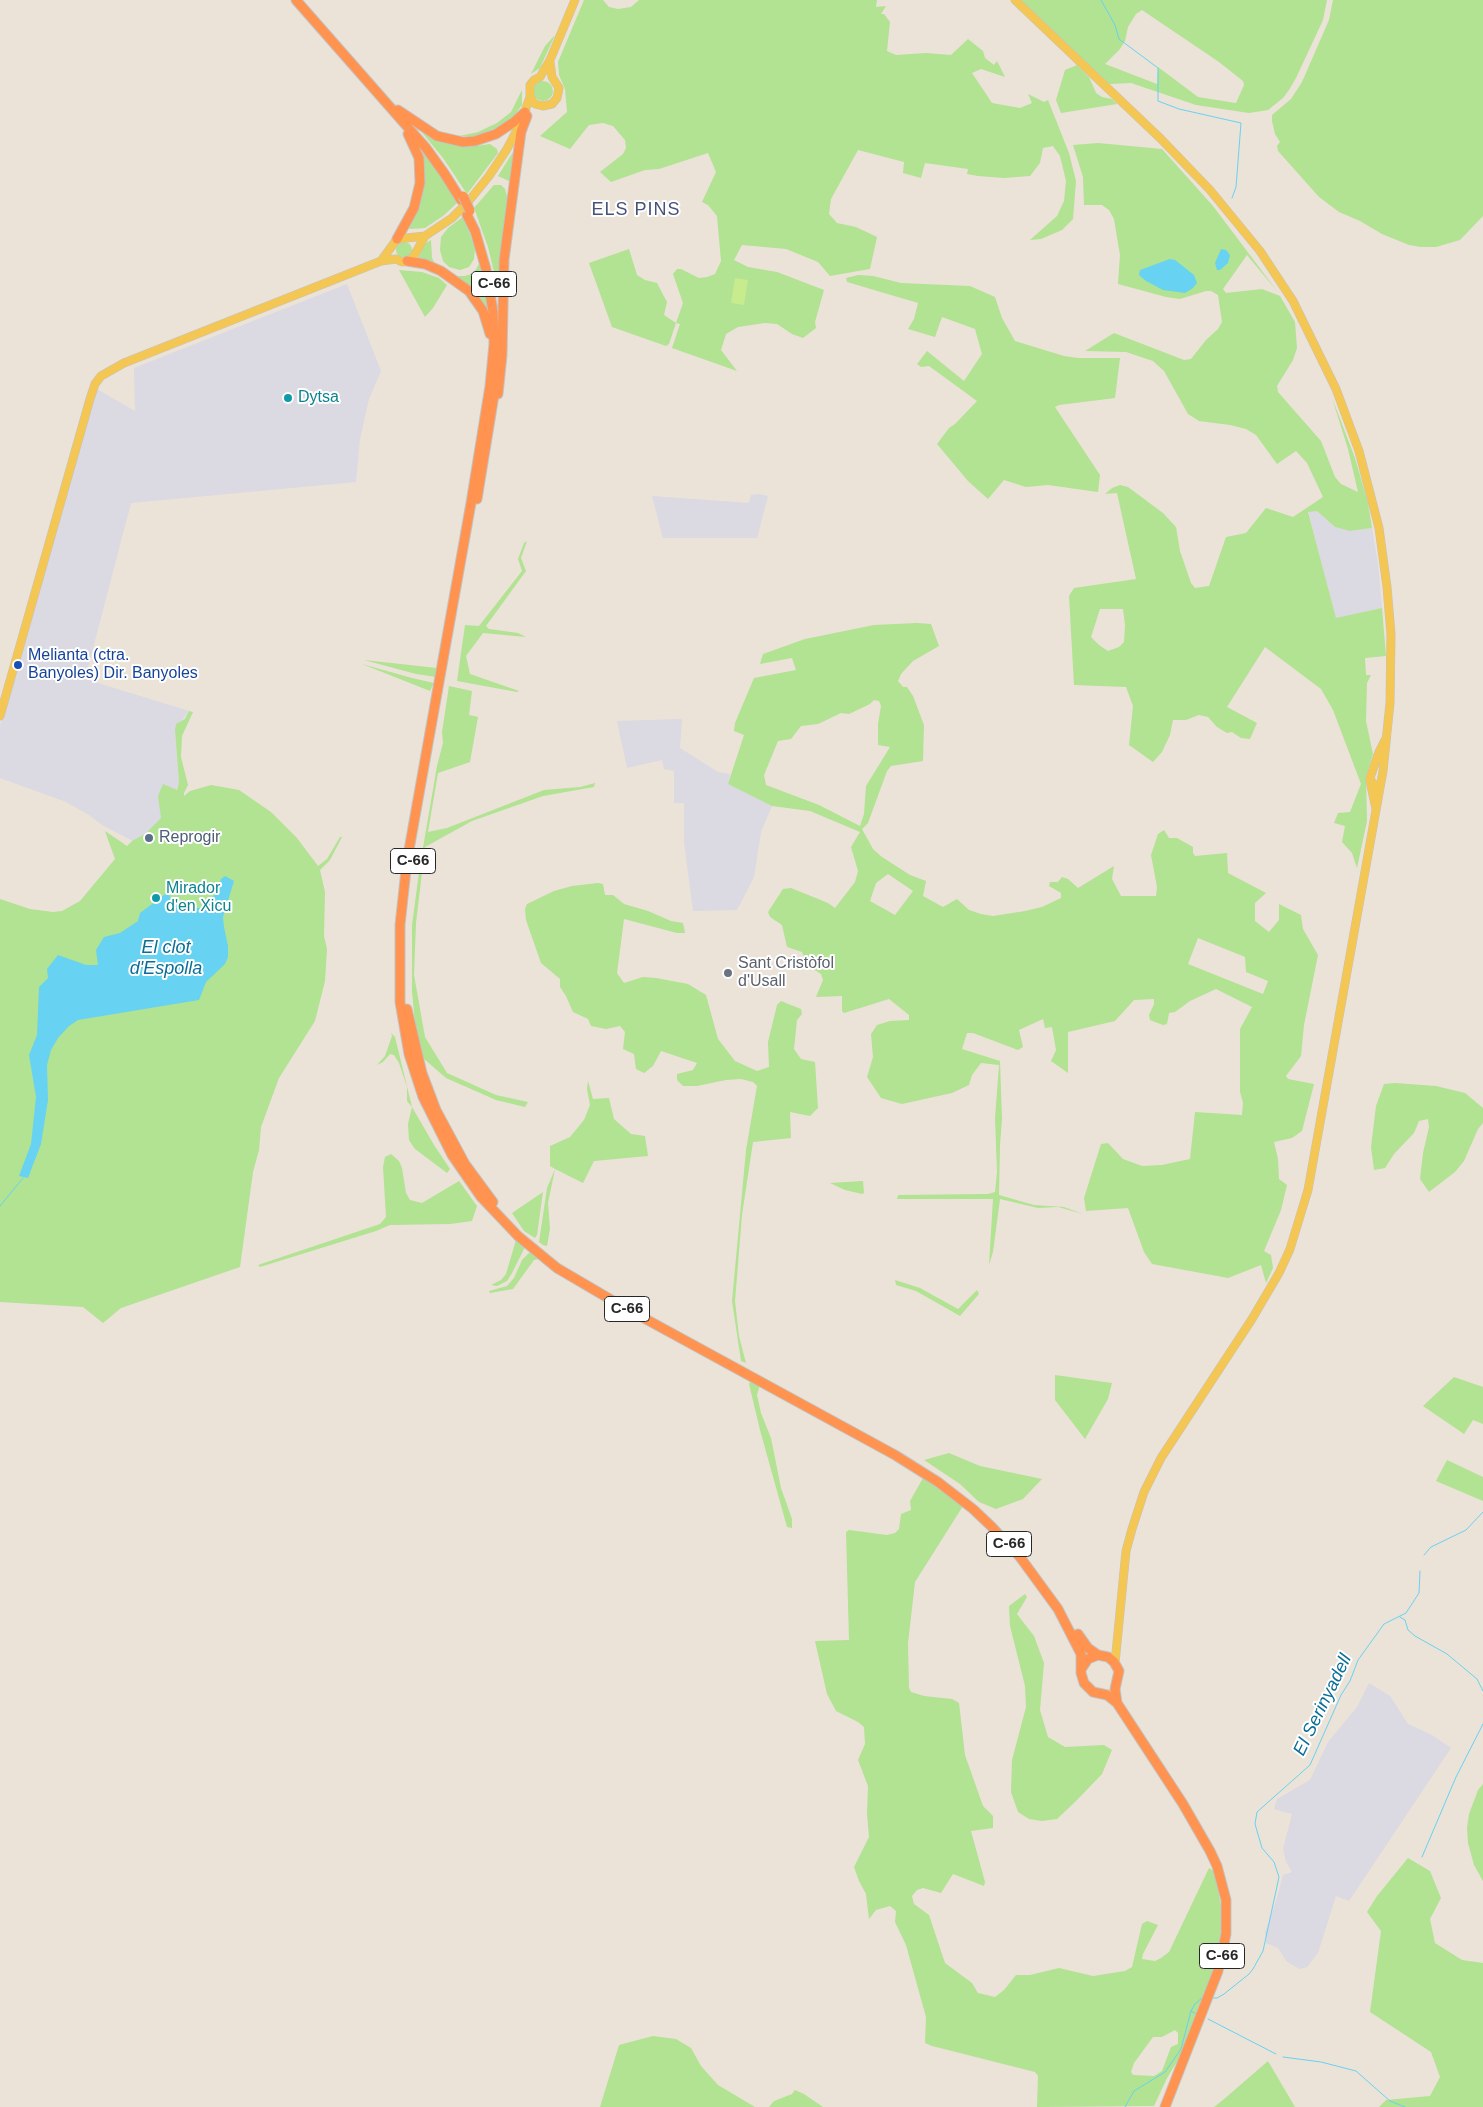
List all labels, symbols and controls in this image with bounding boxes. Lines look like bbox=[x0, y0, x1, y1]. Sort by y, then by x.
district label: ELS PINS bbox=[590, 199, 682, 221]
road number: C-66 bbox=[472, 272, 516, 296]
place label: Dytsa bbox=[298, 388, 339, 408]
marker: Dytsa bbox=[282, 392, 294, 404]
place label: Melianta (ctra. Banyoles) Dir. Banyoles bbox=[28, 646, 198, 684]
marker: Melianta (ctra. Banyoles) Dir. Banyoles bbox=[12, 659, 24, 671]
place label: Reprogir bbox=[159, 828, 220, 848]
marker: Reprogir bbox=[143, 832, 155, 844]
road number: C-66 bbox=[390, 848, 436, 874]
place label: Mirador d'en Xicu bbox=[166, 879, 231, 917]
marker: Mirador d'en Xicu bbox=[150, 892, 162, 904]
water label: El clot d'Espolla bbox=[130, 937, 202, 980]
place label: Sant Cristòfol d'Usall bbox=[738, 954, 834, 992]
marker: Sant Cristòfol d'Usall bbox=[722, 967, 734, 979]
road number: C-66 bbox=[604, 1296, 650, 1322]
road number: C-66 bbox=[986, 1532, 1032, 1556]
water label: El Serinyadell bbox=[1289, 1651, 1357, 1759]
road number: C-66 bbox=[1200, 1944, 1244, 1968]

